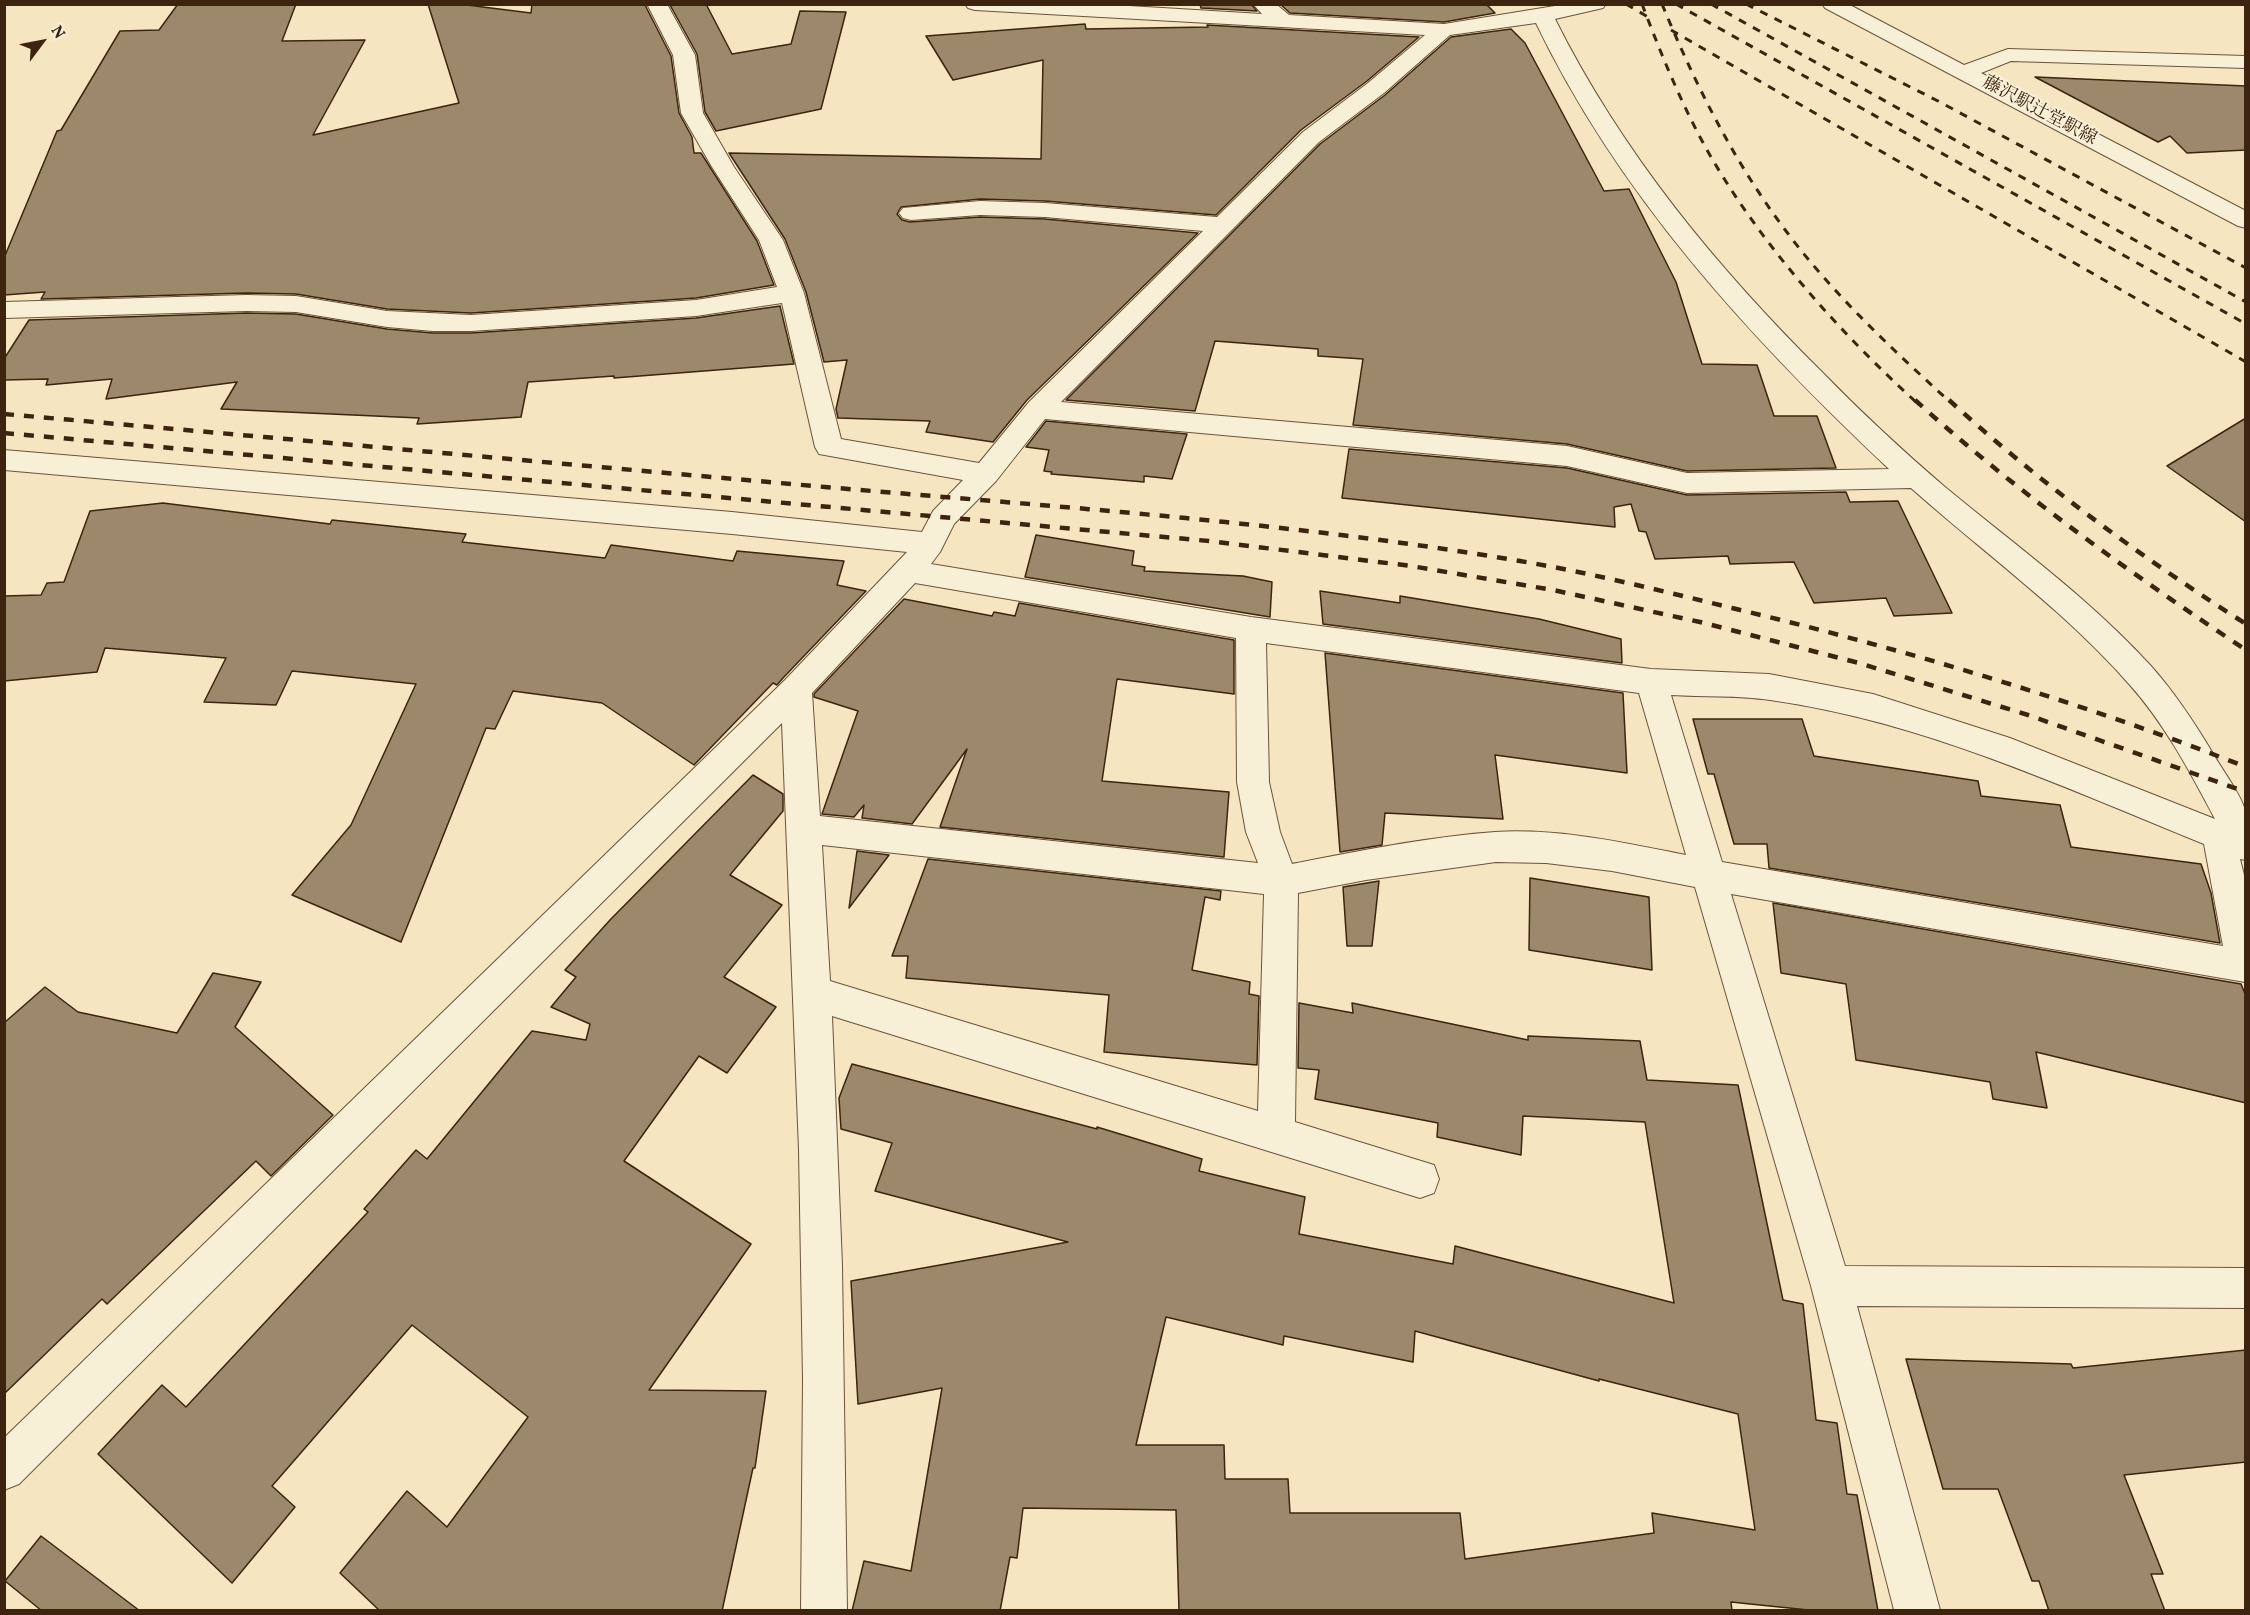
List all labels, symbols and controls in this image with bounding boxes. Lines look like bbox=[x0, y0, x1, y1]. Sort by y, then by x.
north arrow bbox=[12, 12, 72, 72]
text: N bbox=[45, 22, 70, 43]
street label: 藤沢駅辻堂駅線 bbox=[1978, 73, 2100, 151]

